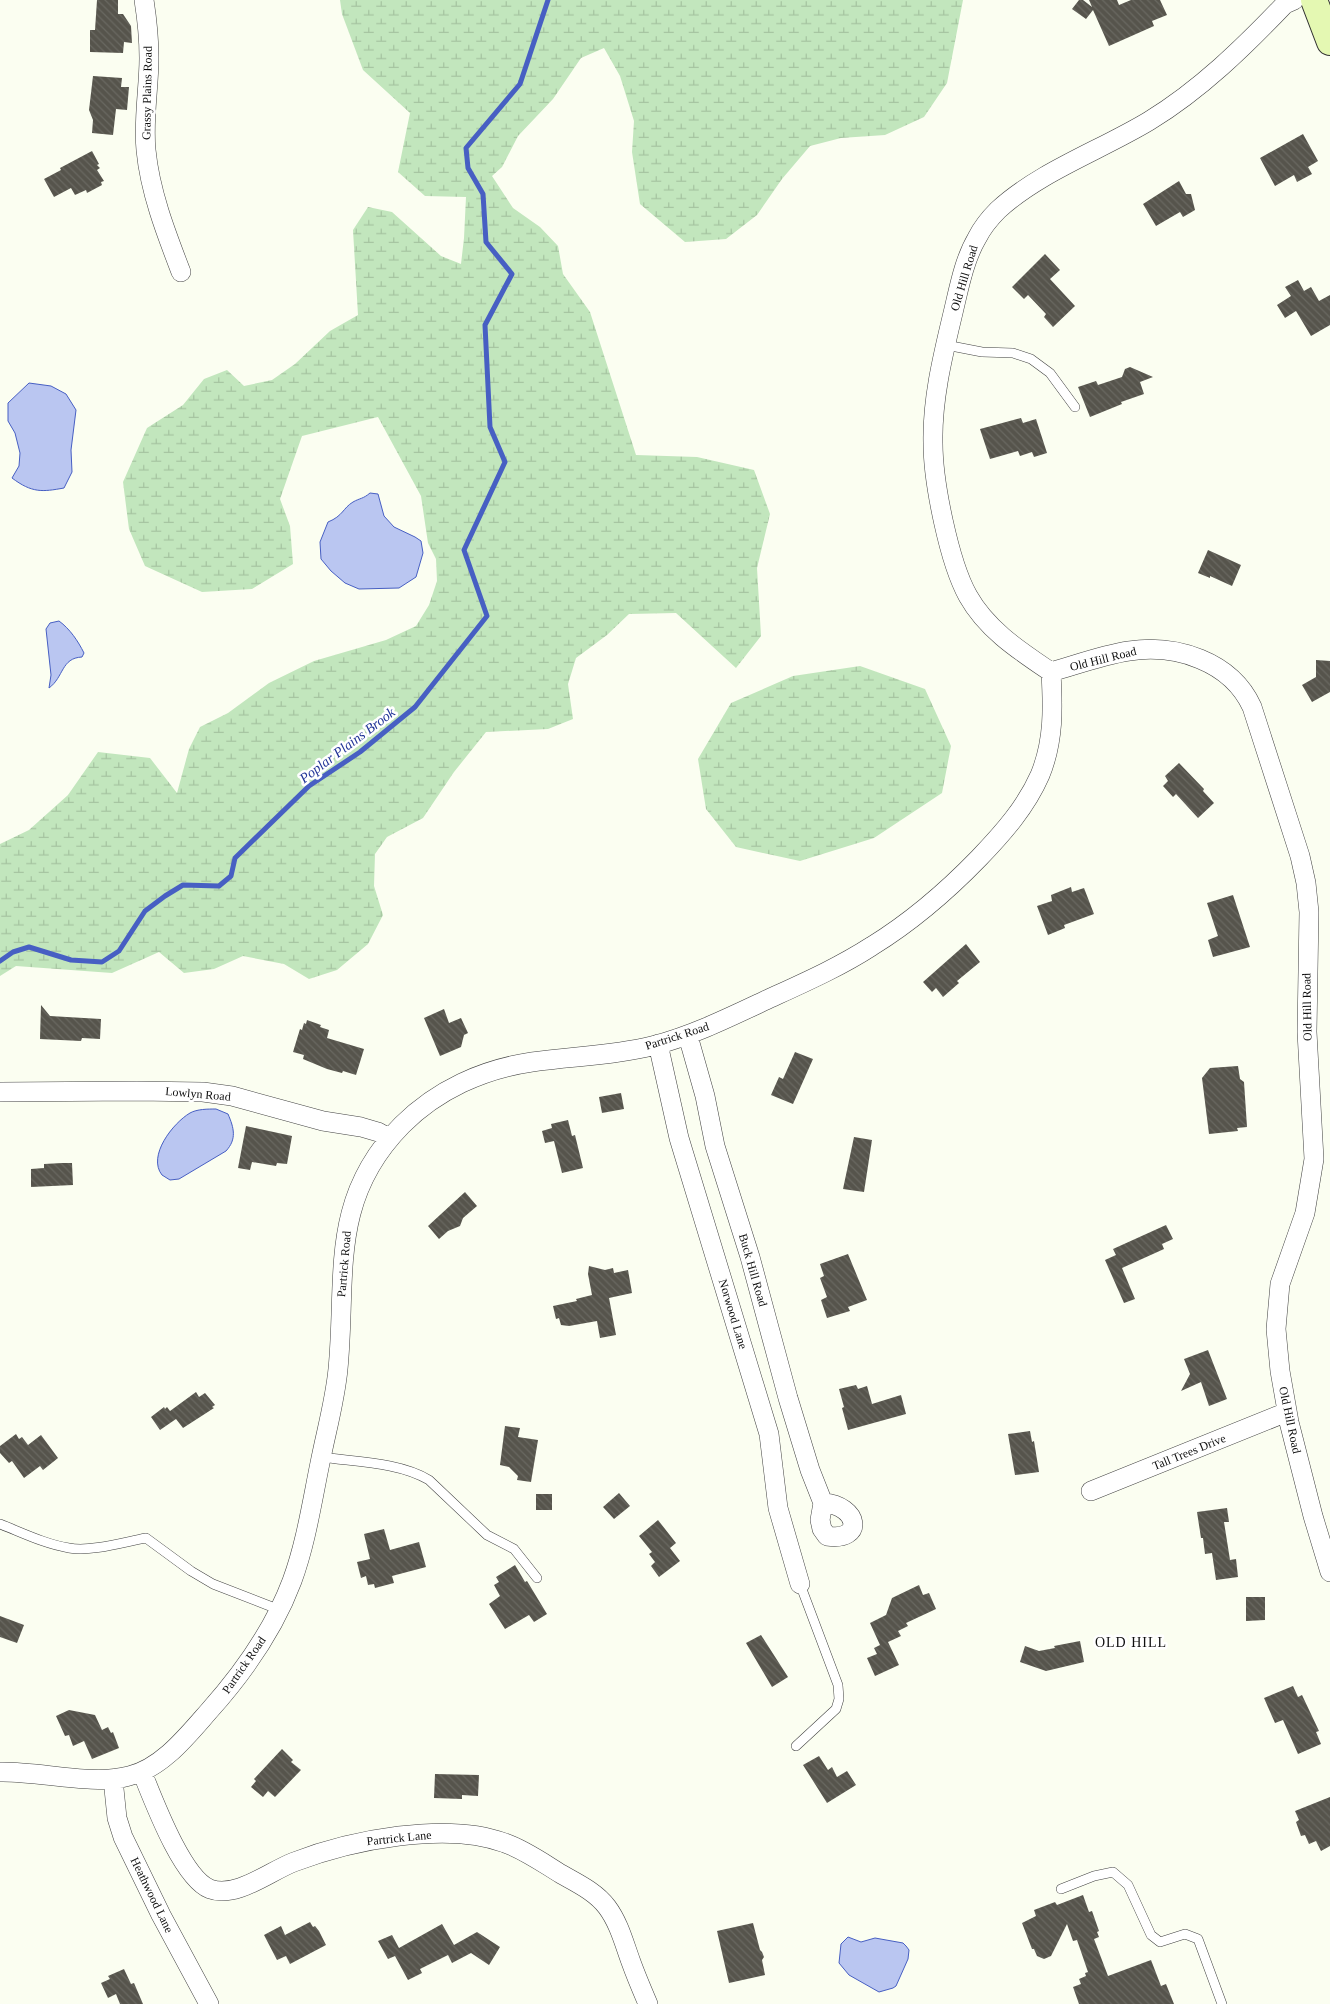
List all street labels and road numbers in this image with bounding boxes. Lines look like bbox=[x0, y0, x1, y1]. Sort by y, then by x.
street label: Grassy Plains Road bbox=[139, 46, 155, 140]
street label: Old Hill Road bbox=[947, 243, 981, 313]
street label: Old Hill Road bbox=[1068, 644, 1138, 674]
street label: Old Hill Road bbox=[1299, 973, 1315, 1041]
street label: Partrick Road bbox=[643, 1019, 711, 1053]
street label: Lowlyn Road bbox=[165, 1084, 231, 1104]
street label: Partrick Road bbox=[334, 1230, 354, 1298]
street label: Buck Hill Road bbox=[736, 1232, 770, 1308]
street label: Norwood Lane bbox=[716, 1277, 750, 1351]
street label: Old Hill Road bbox=[1276, 1385, 1304, 1455]
street label: Tall Trees Drive bbox=[1150, 1431, 1228, 1473]
street label: Partrick Road bbox=[219, 1634, 269, 1696]
street label: Partrick Lane bbox=[366, 1828, 432, 1848]
street label: Heathwood Lane bbox=[128, 1855, 176, 1935]

